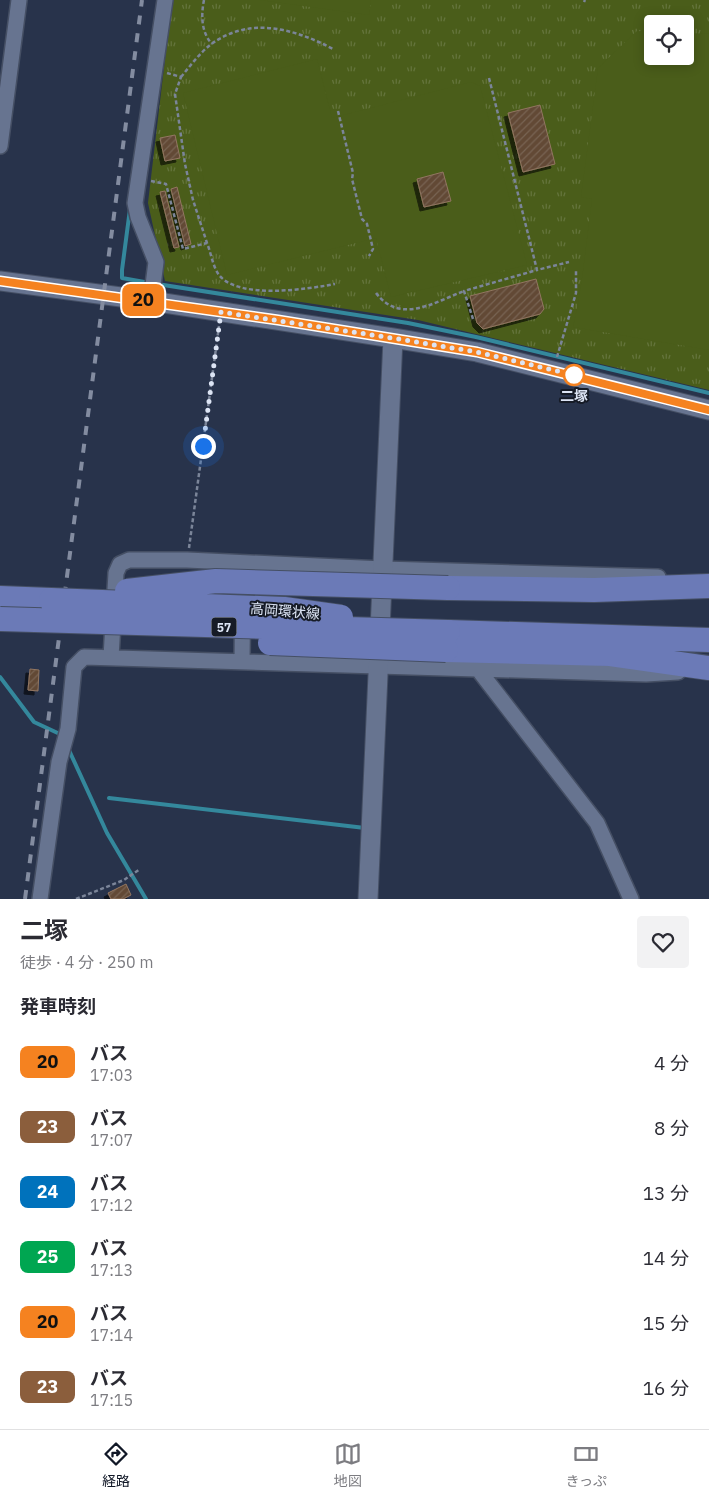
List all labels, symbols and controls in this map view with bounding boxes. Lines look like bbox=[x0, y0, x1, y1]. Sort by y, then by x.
map controls bbox=[644, 15, 694, 65]
button: locate bbox=[644, 15, 694, 65]
line badge: 20 bbox=[120, 284, 166, 316]
text: 20 bbox=[132, 288, 154, 311]
marker: 二塚 bbox=[563, 364, 585, 386]
place label: 二塚 bbox=[560, 387, 588, 405]
your location bbox=[191, 434, 216, 459]
street label: 高岡環状線 bbox=[249, 599, 321, 623]
road number: 57 bbox=[212, 618, 236, 636]
text: 二塚 bbox=[20, 914, 68, 946]
button: heart bbox=[637, 916, 689, 968]
text: 徒歩 · 4 分 · 250 m bbox=[20, 952, 153, 972]
text: 発車時刻 bbox=[20, 994, 96, 1018]
text: バス bbox=[90, 1041, 128, 1065]
text: 20 bbox=[37, 1050, 58, 1073]
text: 4 分 bbox=[654, 1051, 689, 1075]
text: 17:03 bbox=[90, 1065, 133, 1085]
text: バス bbox=[90, 1106, 128, 1130]
text: 23 bbox=[37, 1115, 58, 1138]
text: 8 分 bbox=[654, 1116, 689, 1140]
text: 17:07 bbox=[90, 1130, 133, 1150]
text: バス bbox=[90, 1171, 128, 1195]
text: 24 bbox=[37, 1180, 58, 1203]
text: 13 分 bbox=[643, 1181, 689, 1205]
text: 17:12 bbox=[90, 1195, 133, 1215]
text: バス bbox=[90, 1236, 128, 1260]
text: 25 bbox=[37, 1245, 58, 1268]
text: 14 分 bbox=[643, 1246, 689, 1270]
text: 17:13 bbox=[90, 1260, 133, 1280]
text: バス bbox=[90, 1301, 128, 1325]
text: 20 bbox=[37, 1310, 58, 1333]
text: 15 分 bbox=[643, 1311, 689, 1335]
text: 17:14 bbox=[90, 1325, 133, 1345]
text: バス bbox=[90, 1366, 128, 1390]
text: 23 bbox=[37, 1375, 58, 1398]
text: 16 分 bbox=[643, 1376, 689, 1400]
text: 17:15 bbox=[90, 1390, 133, 1410]
tab: 経路 bbox=[102, 1440, 130, 1490]
tab: 地図 bbox=[334, 1440, 362, 1490]
tab: きっぷ bbox=[566, 1440, 607, 1490]

